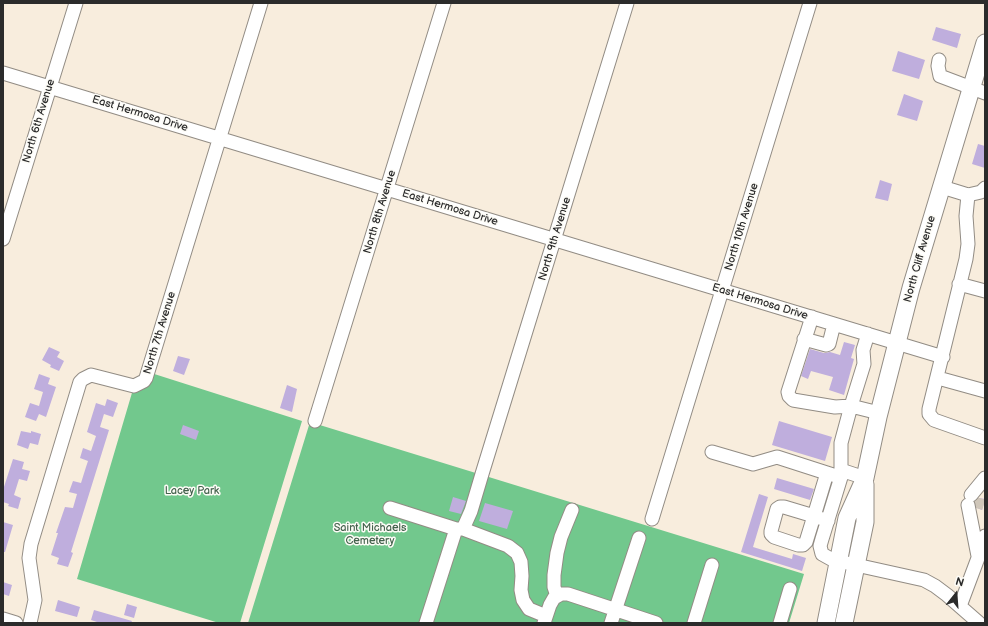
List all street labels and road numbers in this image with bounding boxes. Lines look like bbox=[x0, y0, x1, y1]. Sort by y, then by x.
street label: North 6th Avenue bbox=[20, 77, 58, 165]
street label: East Hermosa Drive bbox=[90, 93, 190, 135]
street label: North 8th Avenue bbox=[361, 169, 399, 255]
street label: North 10th Avenue bbox=[722, 182, 762, 272]
street label: East Hermosa Drive bbox=[400, 187, 500, 229]
street label: North 9th Avenue bbox=[536, 196, 574, 282]
street label: North Cliff Avenue bbox=[901, 214, 939, 304]
street label: East Hermosa Drive bbox=[710, 281, 810, 323]
street label: North 7th Avenue bbox=[141, 290, 179, 376]

